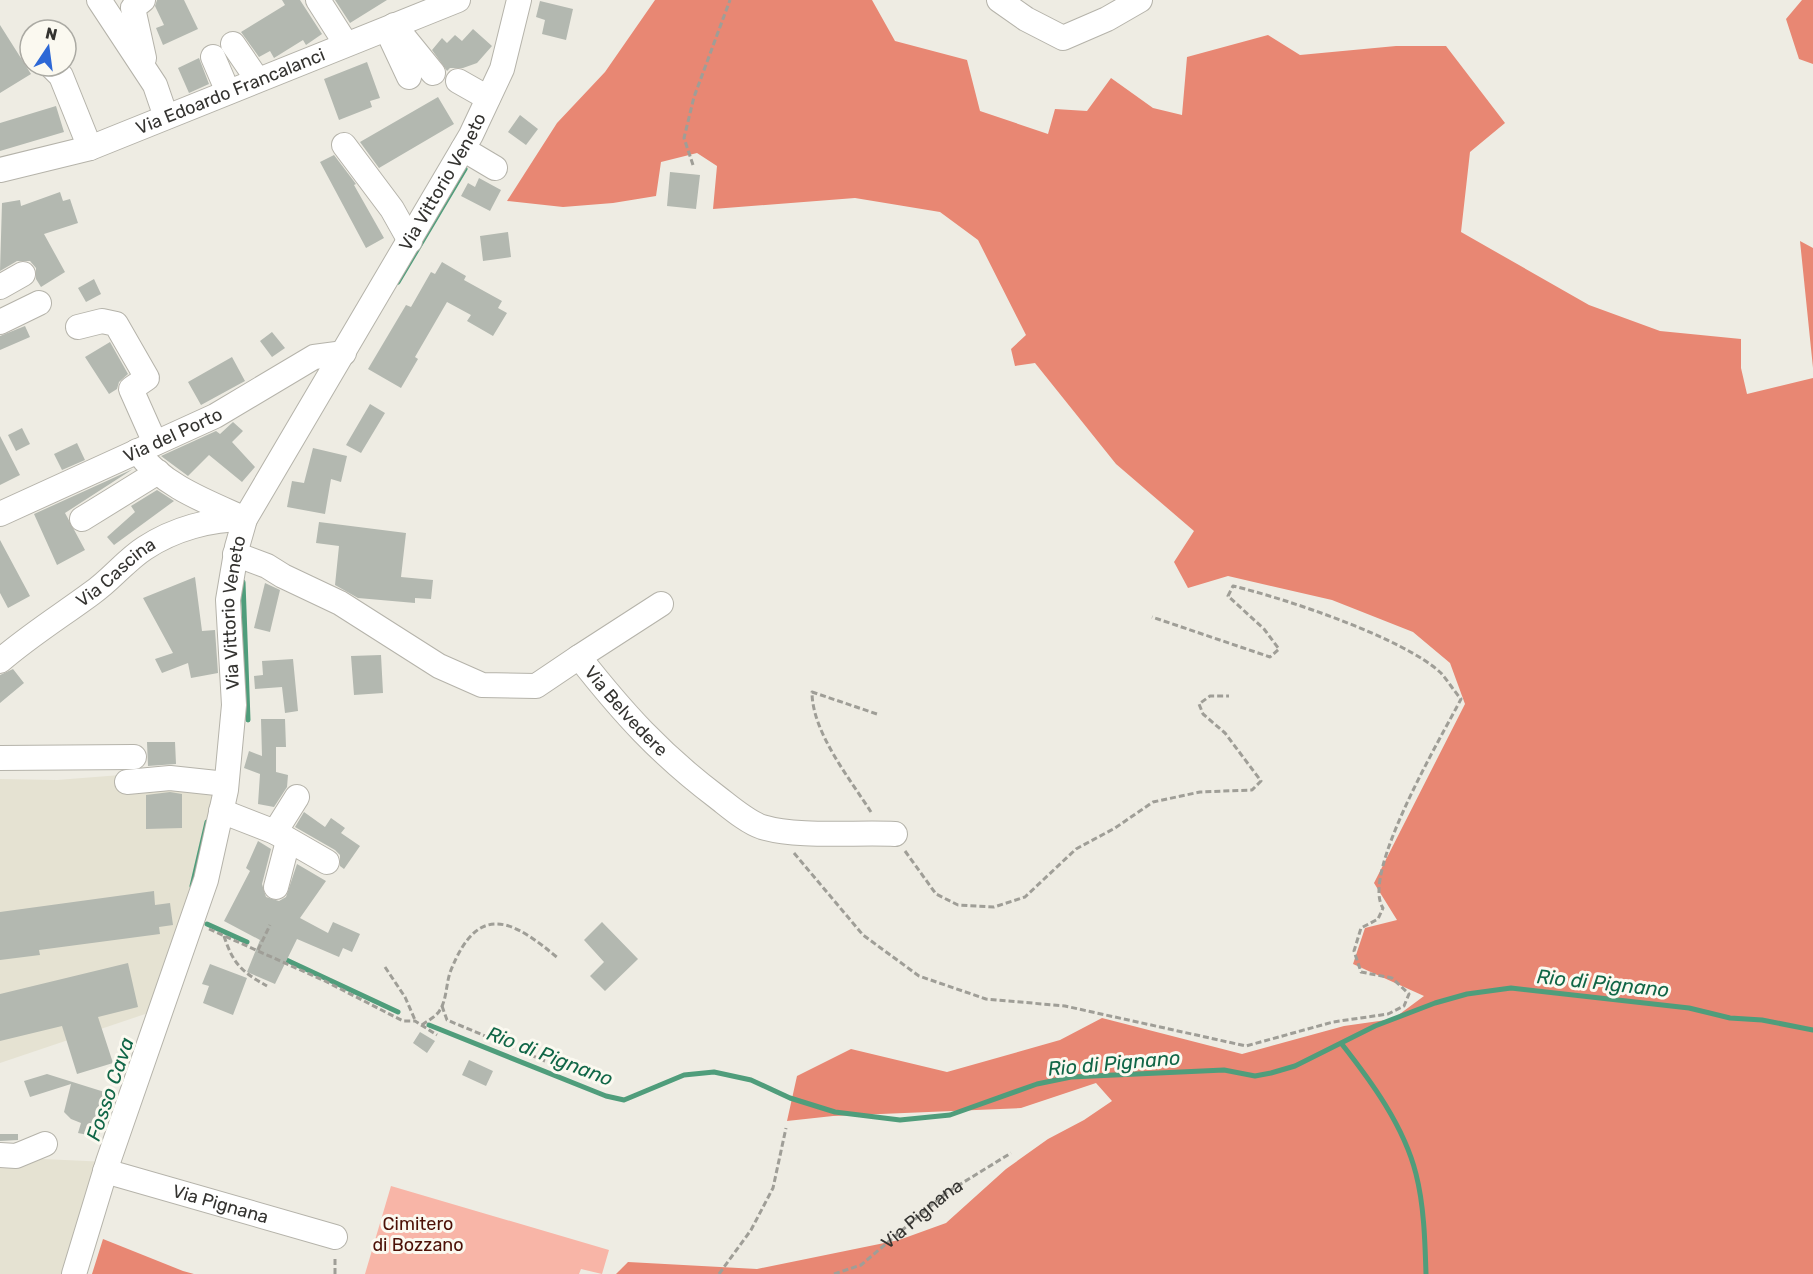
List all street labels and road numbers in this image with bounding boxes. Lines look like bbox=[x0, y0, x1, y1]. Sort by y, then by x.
street label: Via Edoardo Francalanci bbox=[133, 44, 328, 139]
street label: Via Vittorio Veneto bbox=[394, 110, 491, 255]
street label: Via del Porto bbox=[120, 403, 226, 467]
street label: Via Cascina bbox=[72, 533, 159, 612]
street label: Via Vittorio Veneto bbox=[217, 533, 251, 690]
street label: Via Belvedere bbox=[580, 662, 672, 761]
street label: Via Pignana bbox=[877, 1174, 967, 1254]
street label: Via Pignana bbox=[170, 1180, 271, 1228]

